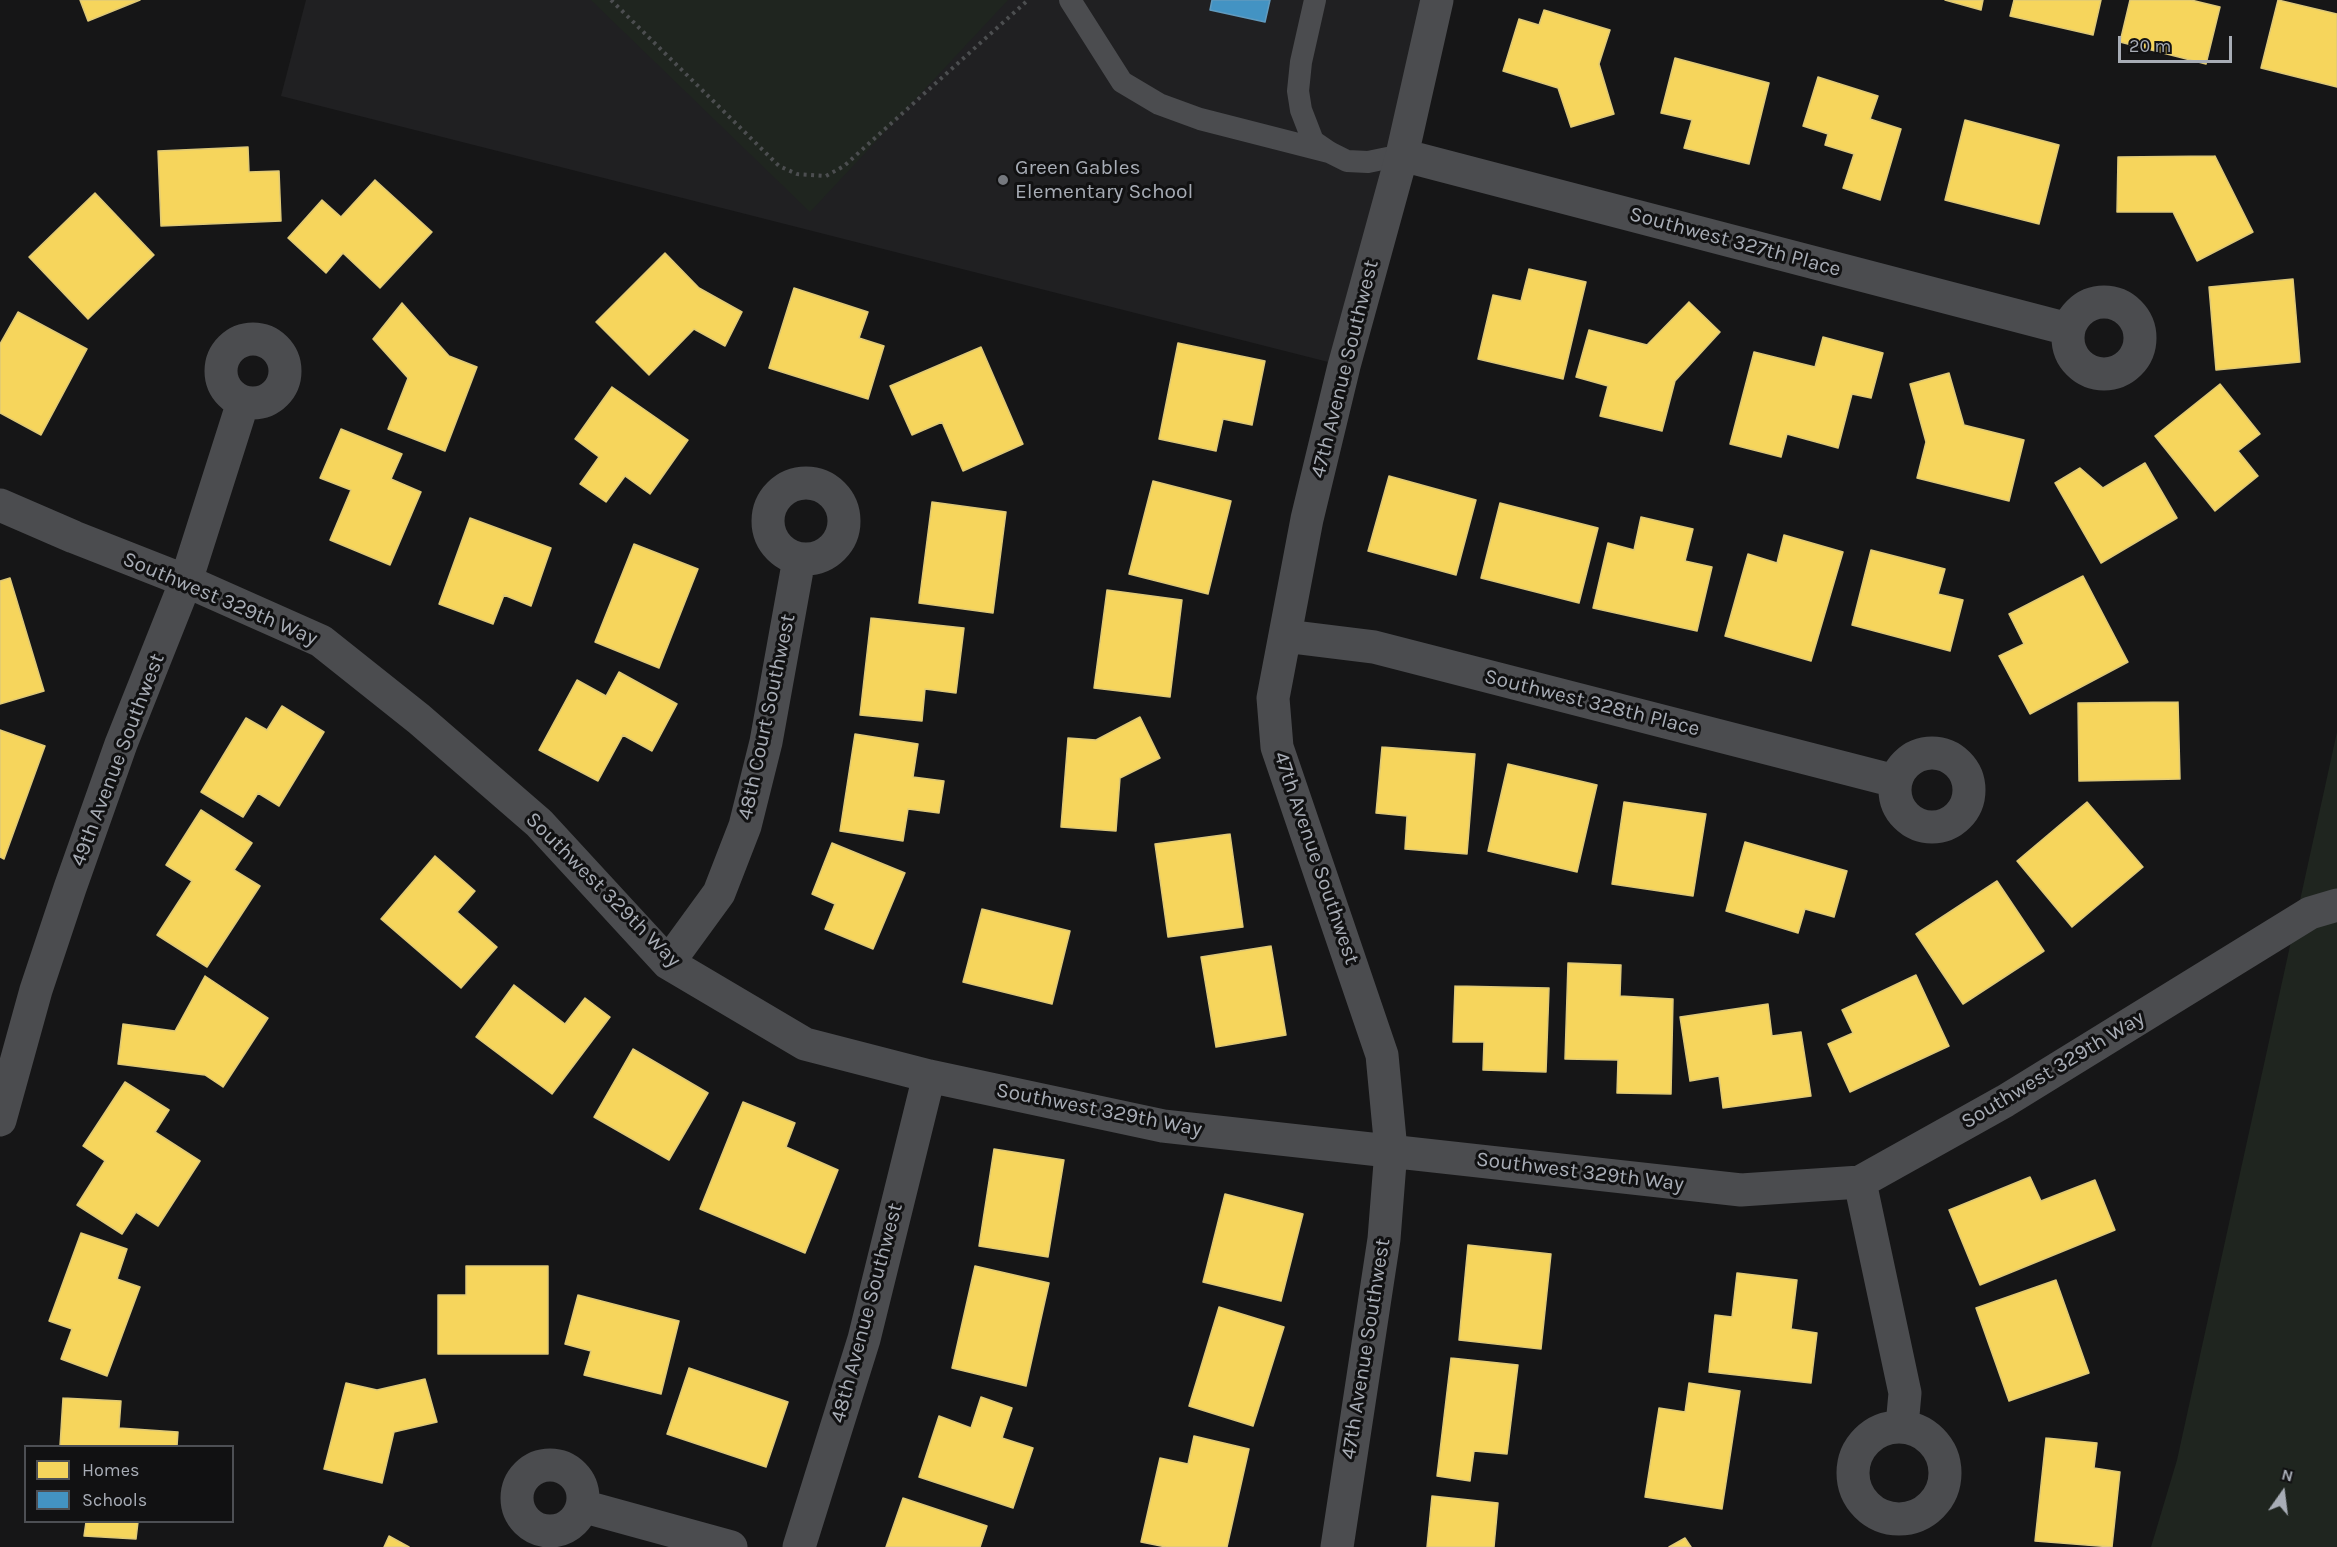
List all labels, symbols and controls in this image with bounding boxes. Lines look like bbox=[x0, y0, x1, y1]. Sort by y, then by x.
scale bar bbox=[2121, 24, 2235, 62]
text: 20 m bbox=[2129, 35, 2171, 57]
place label: Green Gables Elementary School bbox=[1015, 155, 1193, 205]
marker: Green Gables Elementary School bbox=[996, 173, 1010, 187]
street label: Southwest 327th Place bbox=[1626, 202, 1844, 282]
street label: 47th Avenue Southwest bbox=[1306, 257, 1384, 481]
street label: Southwest 329th Way bbox=[119, 547, 321, 651]
street label: 48th Court Southwest bbox=[733, 612, 801, 822]
street label: 49th Avenue Southwest bbox=[66, 650, 170, 870]
street label: Southwest 328th Place bbox=[1482, 664, 1702, 742]
street label: 47th Avenue Southwest bbox=[1268, 748, 1364, 968]
street label: Southwest 329th Way bbox=[520, 807, 686, 973]
street label: Southwest 329th Way bbox=[1957, 1005, 2149, 1135]
street label: Southwest 329th Way bbox=[994, 1078, 1204, 1142]
street label: Southwest 329th Way bbox=[1475, 1147, 1685, 1197]
street label: 48th Avenue Southwest bbox=[825, 1200, 909, 1426]
street label: 47th Avenue Southwest bbox=[1336, 1237, 1396, 1461]
legend bbox=[24, 1445, 234, 1523]
text: Homes bbox=[82, 1459, 139, 1481]
north arrow bbox=[2253, 1463, 2313, 1523]
text: N bbox=[2280, 1464, 2295, 1486]
text: Schools bbox=[82, 1489, 147, 1511]

